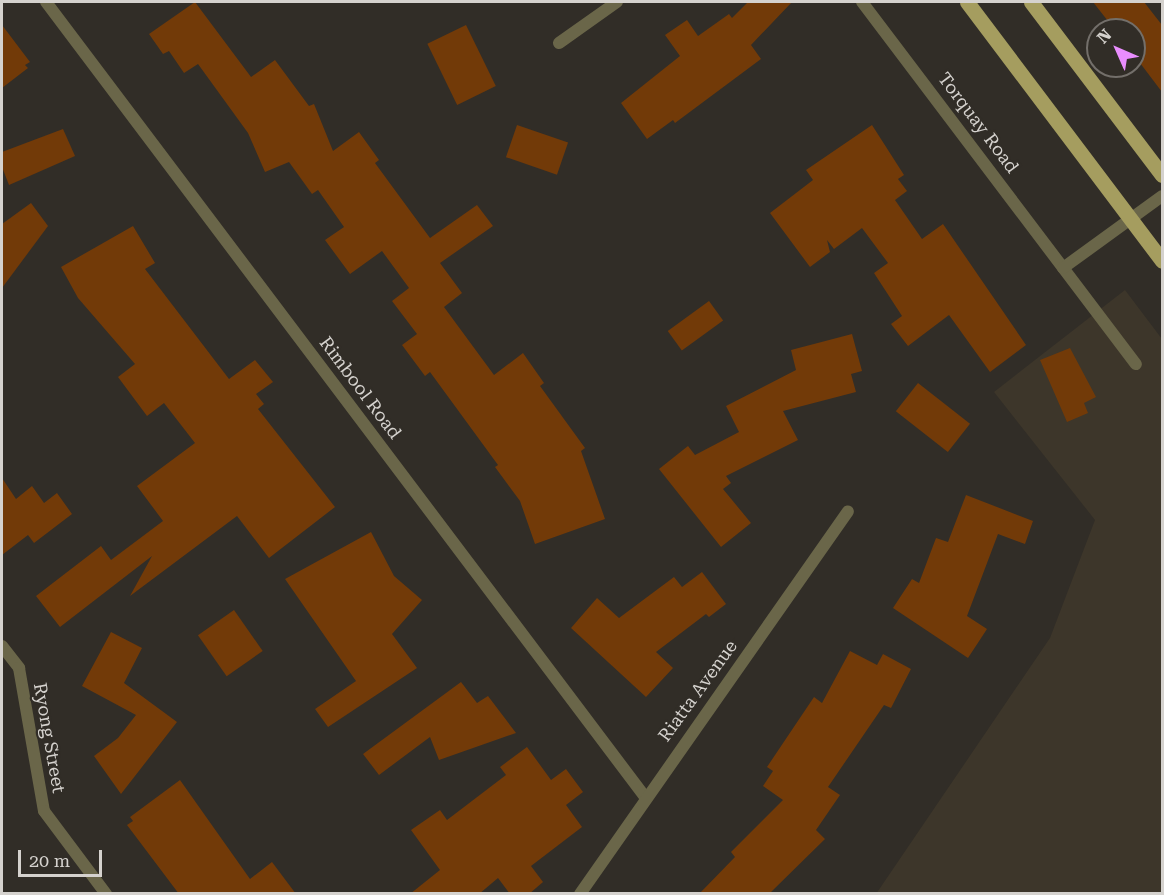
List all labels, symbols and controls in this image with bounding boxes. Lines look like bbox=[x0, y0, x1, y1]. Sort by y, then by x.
north arrow bbox=[1086, 18, 1146, 78]
text: N bbox=[1093, 25, 1115, 47]
street label: Torquay Road bbox=[933, 68, 1023, 178]
street label: Rimbool Road bbox=[315, 333, 405, 443]
street label: Riatta Avenue bbox=[654, 636, 742, 746]
street label: Ryong Street bbox=[29, 681, 69, 795]
scale bar bbox=[21, 838, 105, 876]
text: 20 m bbox=[29, 850, 70, 871]

